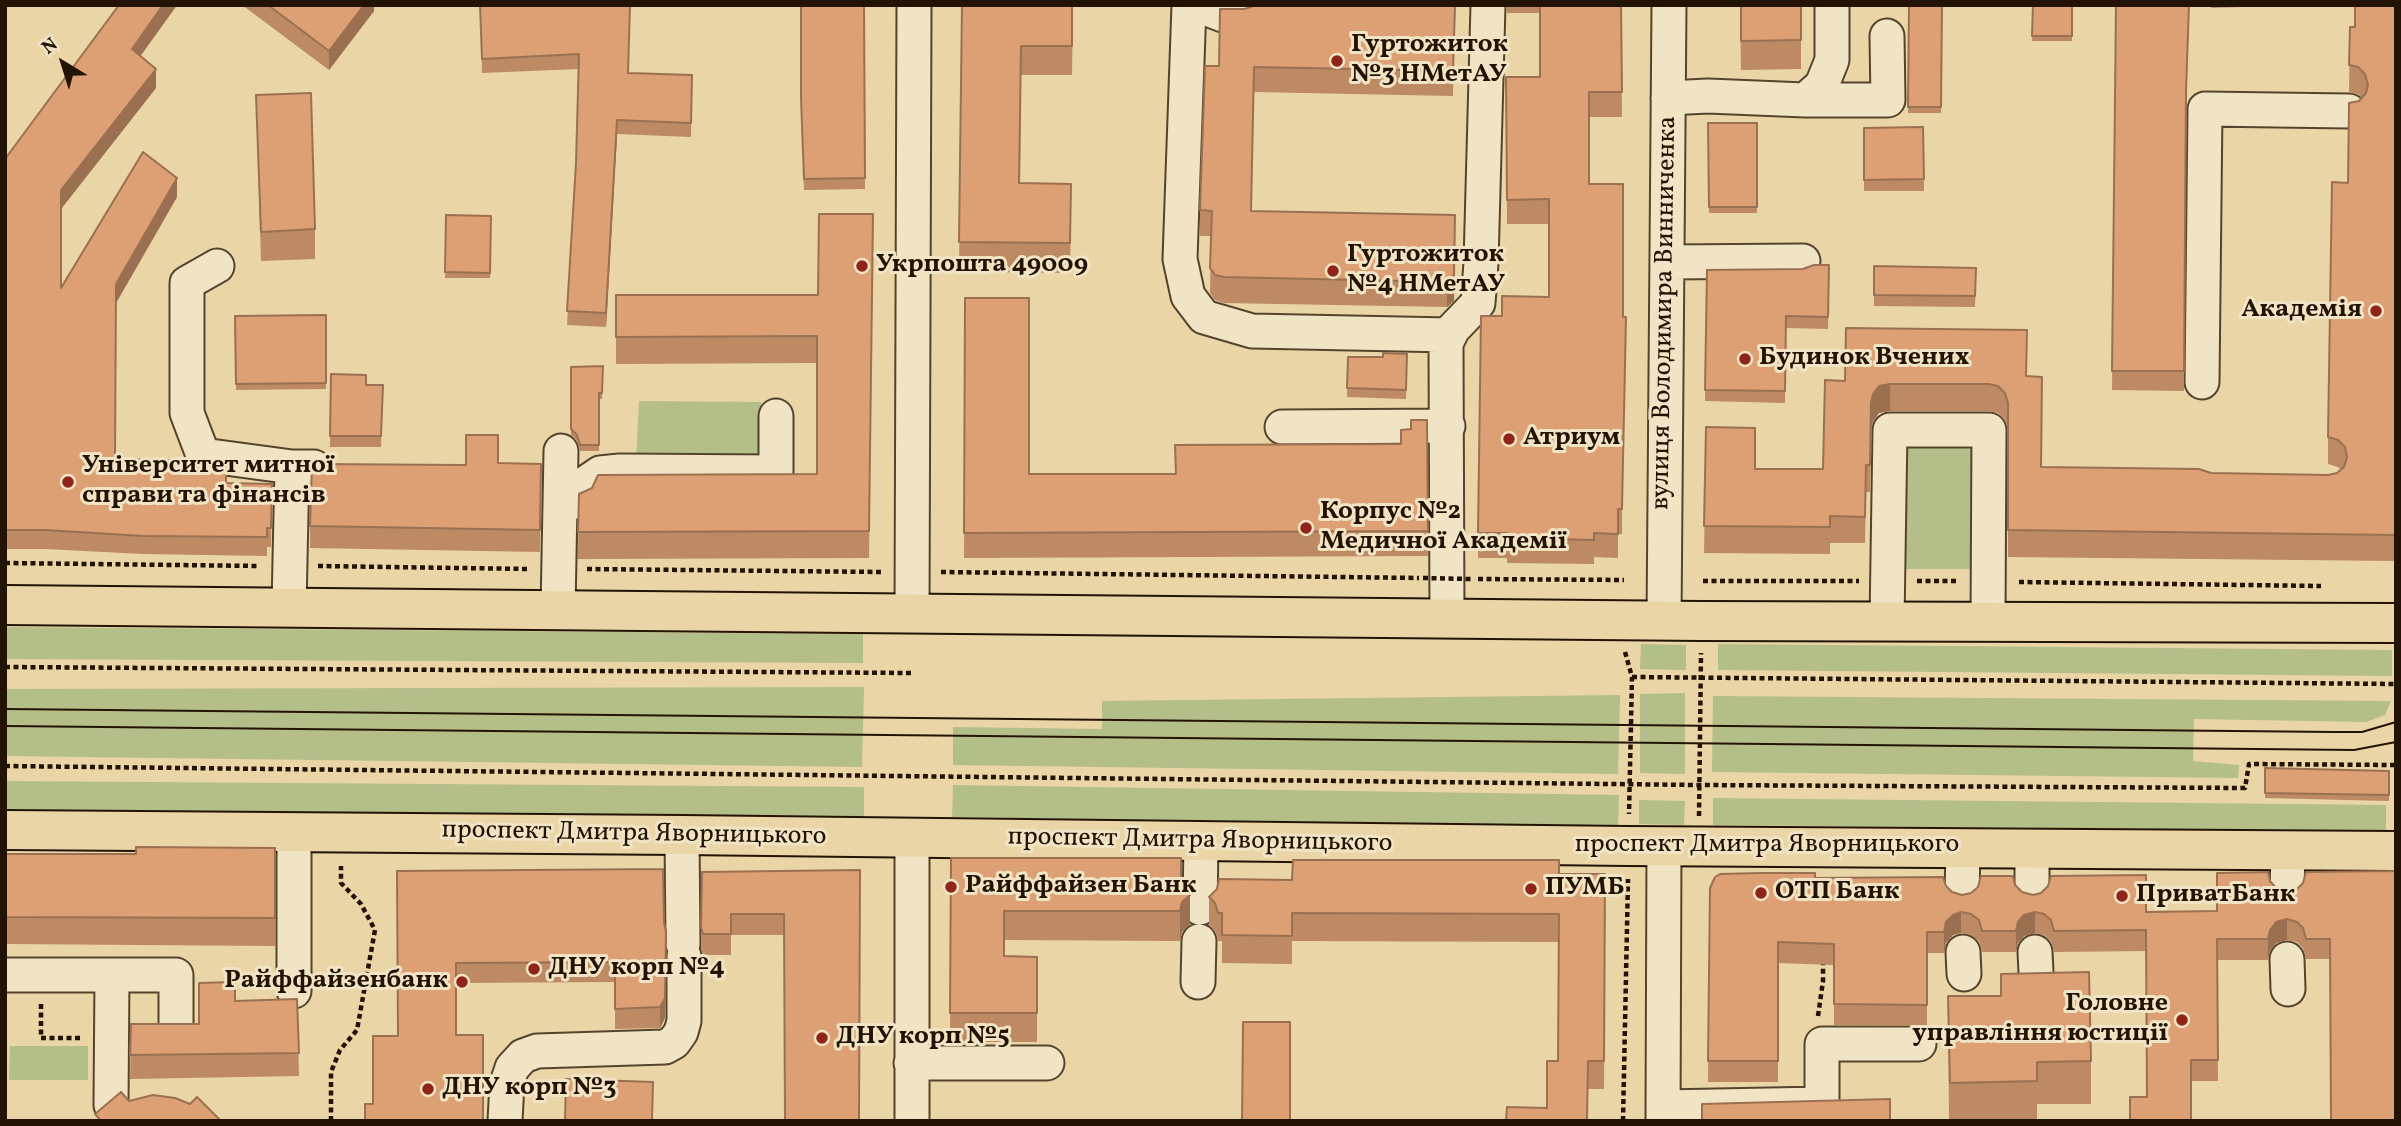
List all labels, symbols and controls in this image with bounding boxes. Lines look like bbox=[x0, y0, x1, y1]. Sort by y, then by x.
north arrow bbox=[28, 28, 98, 98]
place label: Гуртожиток №3 НМетАУ bbox=[1351, 30, 1508, 92]
text: N bbox=[37, 32, 64, 61]
marker: Гуртожиток №3 НМетАУ bbox=[1329, 53, 1345, 69]
street label: вулиця Володимира Винниченка bbox=[1647, 116, 1685, 510]
place label: Гуртожиток №4 НМетАУ bbox=[1347, 240, 1505, 302]
place label: Укрпошта 49009 bbox=[876, 250, 1088, 282]
marker: Укрпошта 49009 bbox=[854, 258, 870, 274]
marker: Гуртожиток №4 НМетАУ bbox=[1325, 263, 1341, 279]
place label: Академія bbox=[2241, 295, 2362, 327]
marker: Академія bbox=[2368, 303, 2384, 319]
place label: Будинок Вчених bbox=[1759, 343, 1969, 375]
marker: Будинок Вчених bbox=[1737, 351, 1753, 367]
place label: Атриум bbox=[1523, 423, 1620, 455]
marker: Атриум bbox=[1501, 431, 1517, 447]
place label: Університет митної справи та фінансів bbox=[82, 451, 335, 512]
marker: Університет митної справи та фінансів bbox=[60, 474, 76, 490]
place label: Корпус №2 Медичної Академії bbox=[1320, 497, 1567, 558]
marker: Корпус №2 Медичної Академії bbox=[1298, 520, 1314, 536]
street label: проспект Дмитра Яворницького bbox=[441, 816, 827, 854]
street label: проспект Дмитра Яворницького bbox=[1007, 823, 1393, 861]
street label: проспект Дмитра Яворницького bbox=[1575, 830, 1959, 862]
place label: Райффайзен Банк bbox=[965, 871, 1196, 903]
place label: ПУМБ bbox=[1545, 873, 1625, 905]
place label: ОТП Банк bbox=[1775, 877, 1900, 909]
marker: Райффайзен Банк bbox=[943, 879, 959, 895]
place label: ПриватБанк bbox=[2136, 880, 2295, 912]
marker: ПУМБ bbox=[1523, 881, 1539, 897]
marker: ОТП Банк bbox=[1753, 885, 1769, 901]
marker: ПриватБанк bbox=[2114, 888, 2130, 904]
place label: ДНУ корп №4 bbox=[548, 953, 725, 985]
marker: ДНУ корп №4 bbox=[526, 961, 542, 977]
place label: Райффайзенбанк bbox=[224, 966, 448, 998]
marker: Райффайзенбанк bbox=[454, 974, 470, 990]
place label: Головне управління юстиції bbox=[1912, 989, 2168, 1050]
marker: Головне управління юстиції bbox=[2174, 1012, 2190, 1028]
place label: ДНУ корп №5 bbox=[836, 1022, 1010, 1054]
marker: ДНУ корп №5 bbox=[814, 1030, 830, 1046]
place label: ДНУ корп №3 bbox=[442, 1073, 617, 1105]
marker: ДНУ корп №3 bbox=[420, 1081, 436, 1097]

